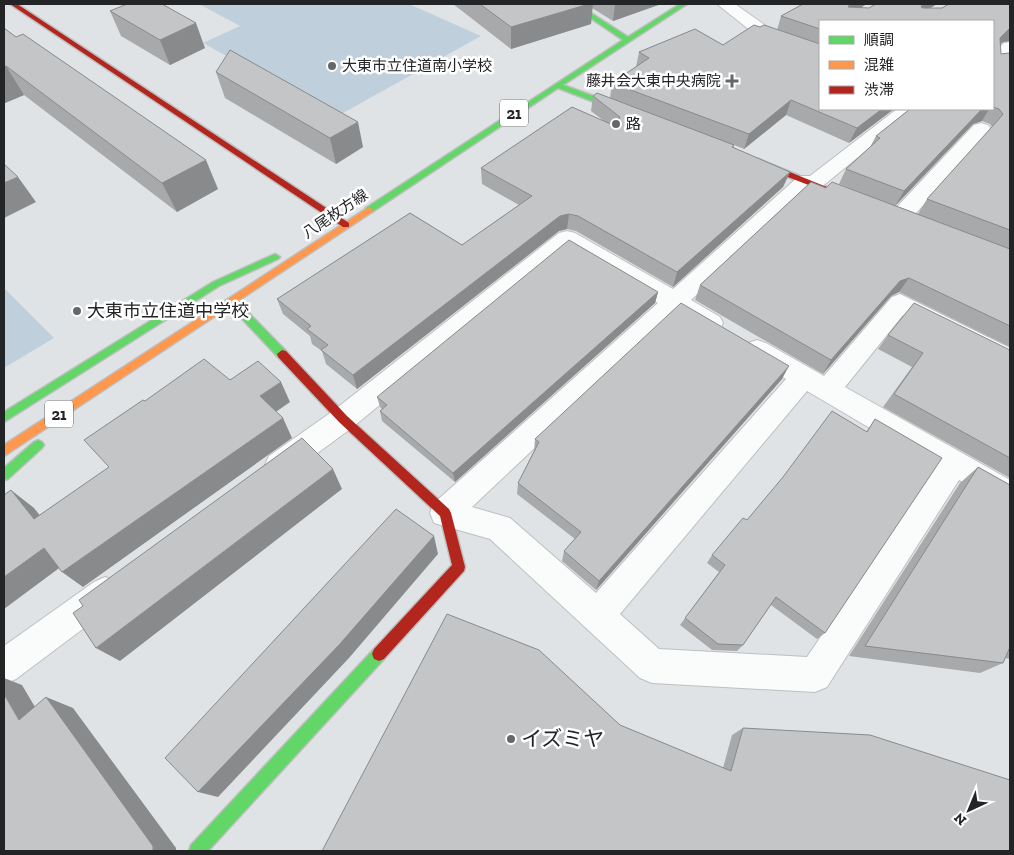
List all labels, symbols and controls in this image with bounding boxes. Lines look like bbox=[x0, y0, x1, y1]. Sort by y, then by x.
legend bbox=[819, 20, 994, 110]
text: 順調 bbox=[864, 31, 894, 49]
text: 混雑 bbox=[864, 56, 894, 74]
place label: 大東市立住道南小学校 bbox=[342, 57, 492, 75]
marker: 大東市立住道南小学校 bbox=[326, 60, 338, 72]
place label: 藤井会大東中央病院 bbox=[586, 72, 721, 90]
marker: 藤井会大東中央病院 bbox=[725, 74, 739, 88]
text: 渋滞 bbox=[864, 81, 894, 99]
road number: 21 bbox=[500, 100, 528, 126]
place label: 路 bbox=[626, 115, 641, 133]
marker: 路 bbox=[610, 118, 622, 130]
street label: 八尾枚方線 bbox=[299, 186, 371, 242]
place label: 大東市立住道中学校 bbox=[87, 300, 249, 322]
marker: 大東市立住道中学校 bbox=[71, 305, 83, 317]
road number: 21 bbox=[45, 400, 73, 428]
place label: イズミヤ bbox=[521, 726, 604, 751]
marker: イズミヤ bbox=[505, 733, 517, 745]
north arrow bbox=[944, 785, 994, 835]
text: N bbox=[950, 809, 970, 829]

